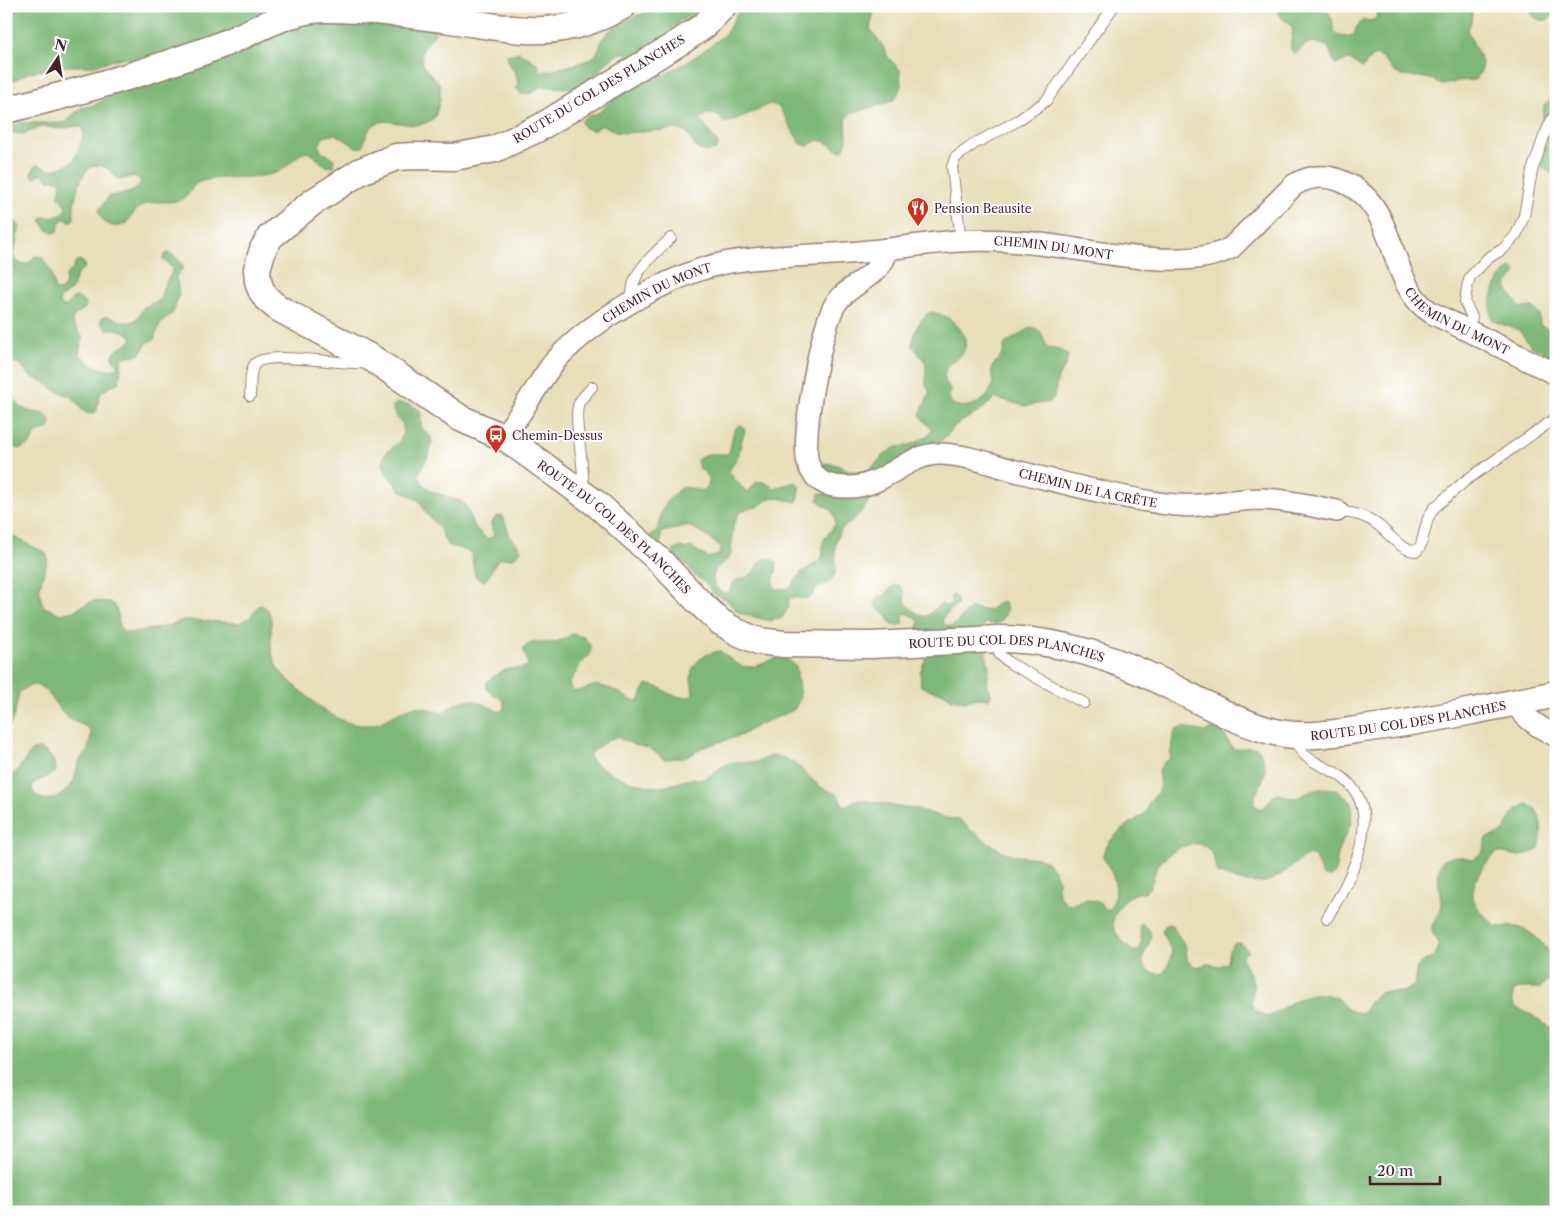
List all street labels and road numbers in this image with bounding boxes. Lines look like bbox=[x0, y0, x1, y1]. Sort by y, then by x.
street label: ROUTE DU COL DES PLANCHES bbox=[510, 32, 688, 146]
street label: CHEMIN DU MONT bbox=[993, 233, 1114, 262]
street label: CHEMIN DU MONT bbox=[599, 259, 713, 326]
street label: CHEMIN DU MONT bbox=[1402, 284, 1512, 358]
street label: ROUTE DU COL DES PLANCHES bbox=[535, 456, 694, 597]
street label: CHEMIN DE LA CRÊTE bbox=[1017, 465, 1159, 510]
street label: ROUTE DU COL DES PLANCHES bbox=[908, 631, 1107, 665]
street label: ROUTE DU COL DES PLANCHES bbox=[1310, 697, 1507, 743]

